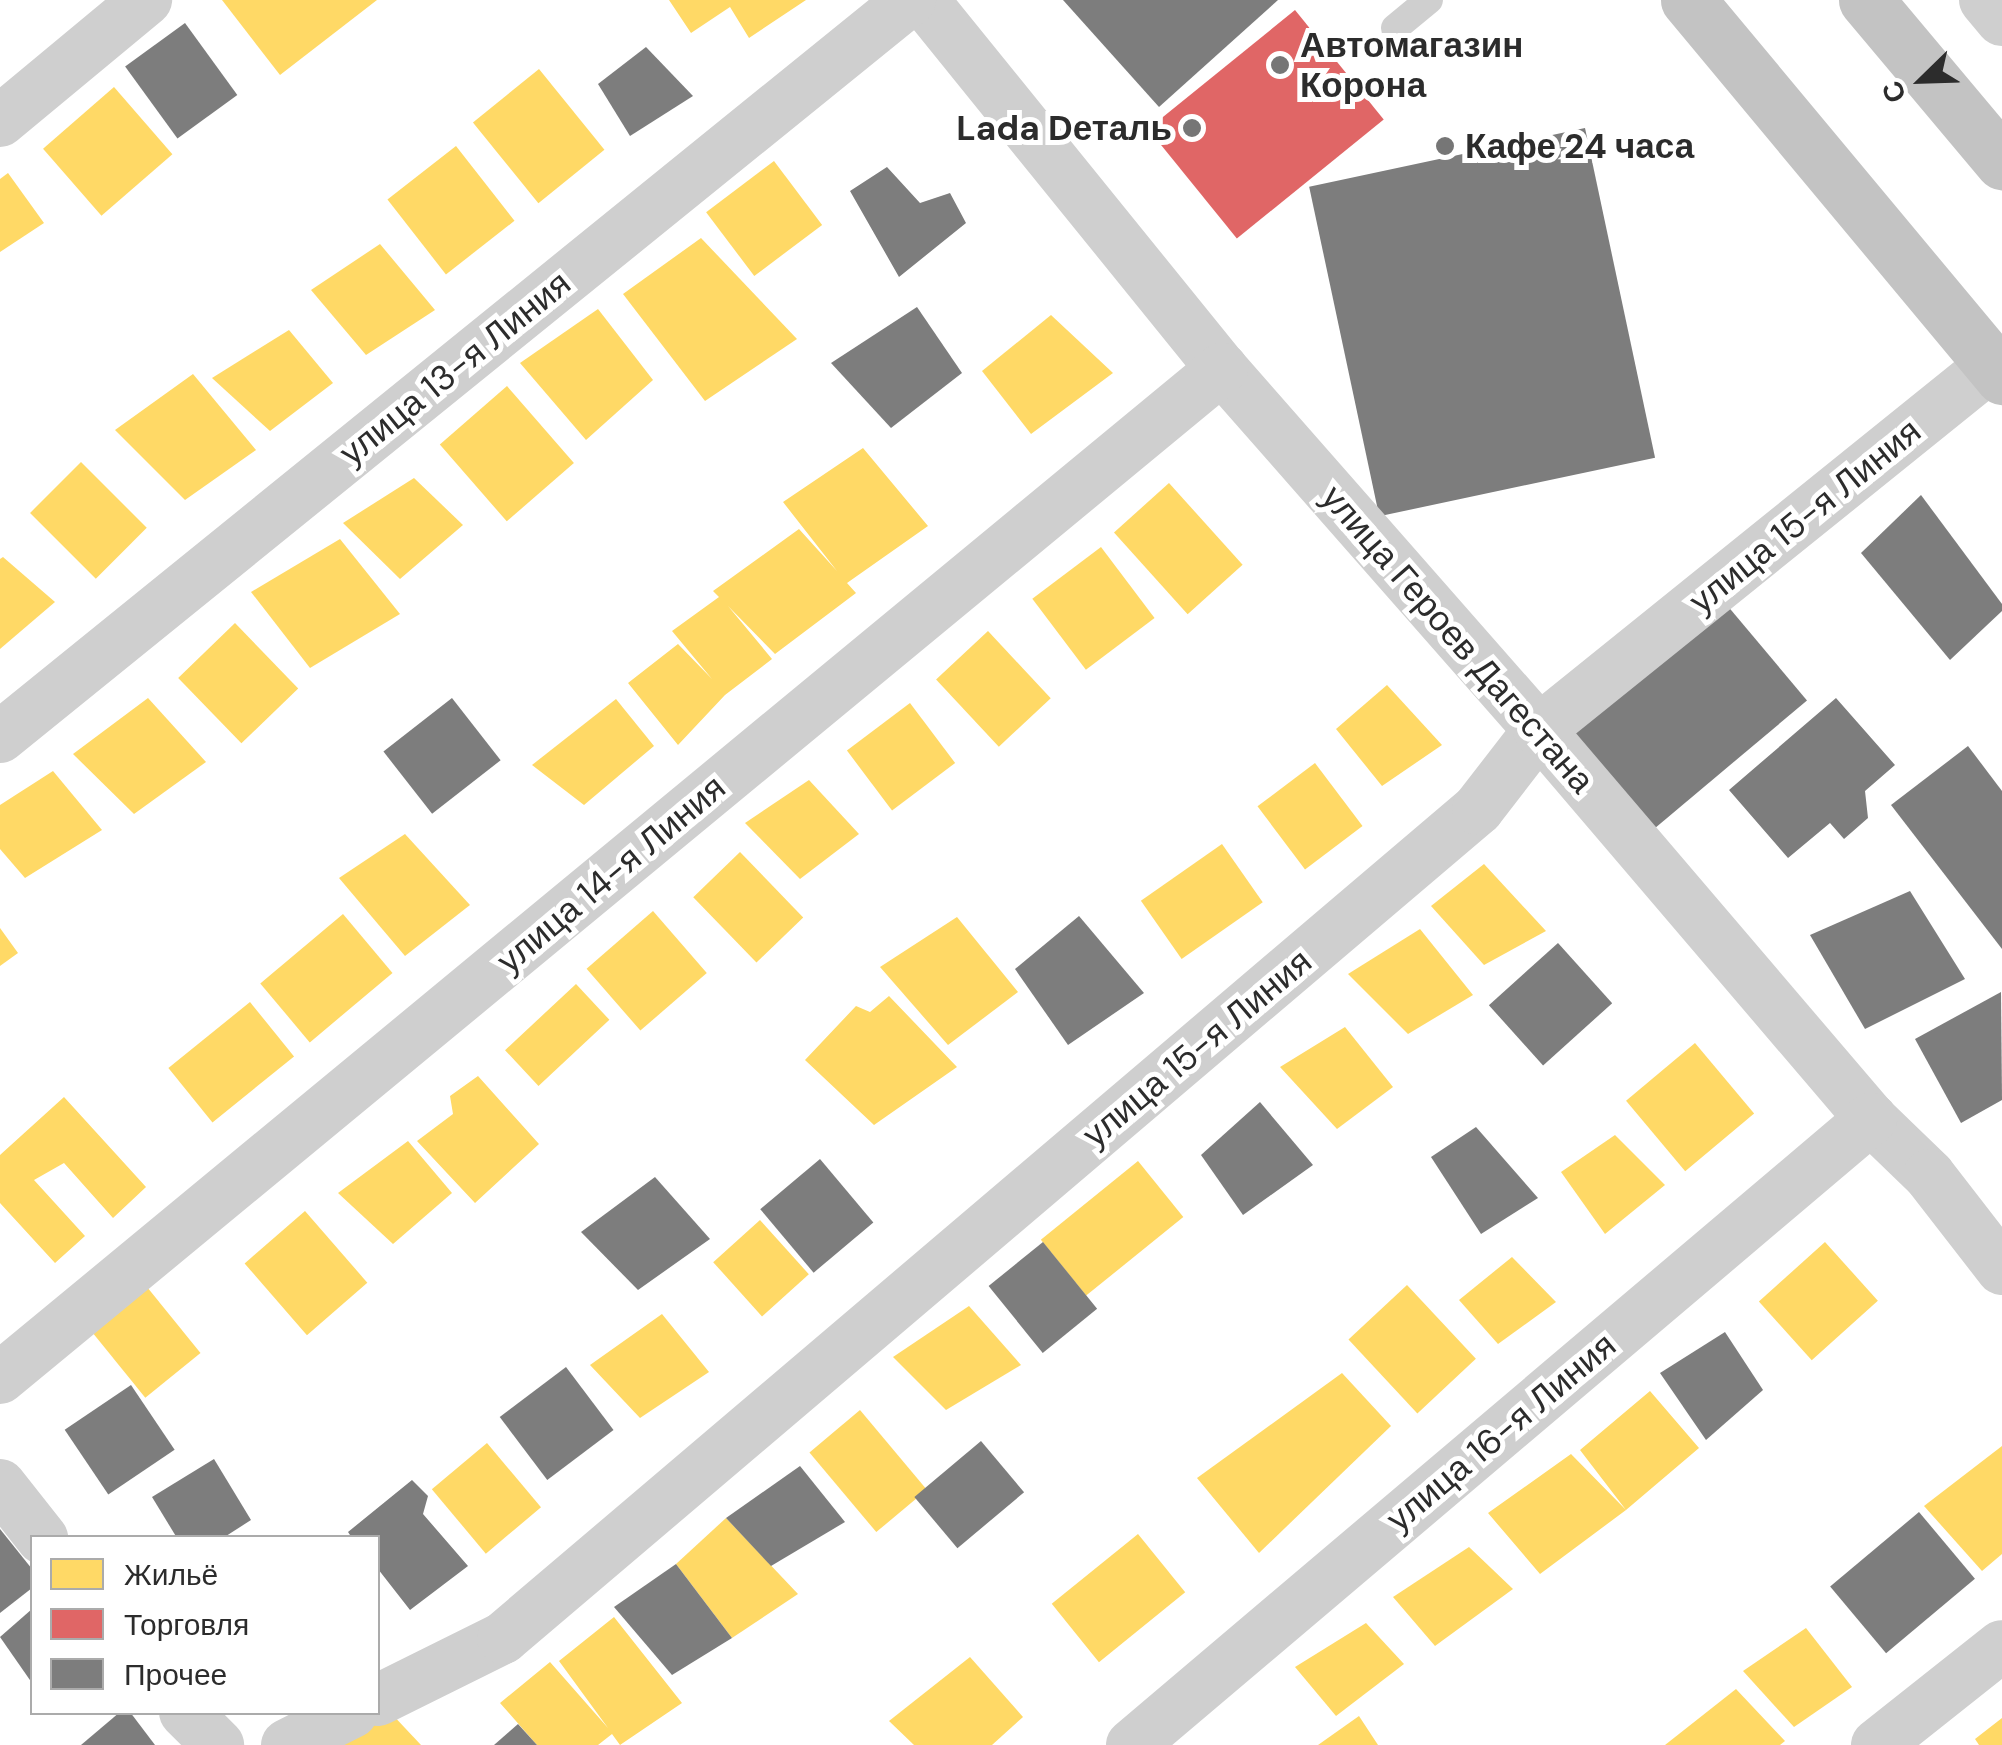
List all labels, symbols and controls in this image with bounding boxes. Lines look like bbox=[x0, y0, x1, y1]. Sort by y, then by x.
place label: Автомагазин Корона bbox=[1300, 24, 1523, 106]
north arrow bbox=[1872, 30, 1972, 130]
marker: Автомагазин Корона bbox=[1269, 54, 1291, 76]
text: С bbox=[1873, 75, 1915, 108]
place label: Lada Dеталь bbox=[956, 107, 1172, 149]
marker: Lada Dеталь bbox=[1181, 117, 1203, 139]
place label: Кафе 24 часа bbox=[1465, 125, 1694, 167]
marker: Кафе 24 часа bbox=[1434, 135, 1456, 157]
street label: улица 13-я Линия bbox=[331, 262, 579, 474]
street label: улица 15-я Линия bbox=[1681, 410, 1929, 622]
street label: улица Героев Дагестана bbox=[1313, 477, 1603, 801]
street label: улица 14-я Линия bbox=[488, 766, 734, 982]
street label: улица 15-я Линия bbox=[1074, 940, 1320, 1156]
street label: улица 16-я Линия bbox=[1378, 1324, 1624, 1540]
legend bbox=[30, 1535, 380, 1715]
text: Жильё bbox=[124, 1555, 218, 1594]
text: Торговля bbox=[124, 1605, 249, 1644]
text: Прочее bbox=[124, 1655, 227, 1694]

